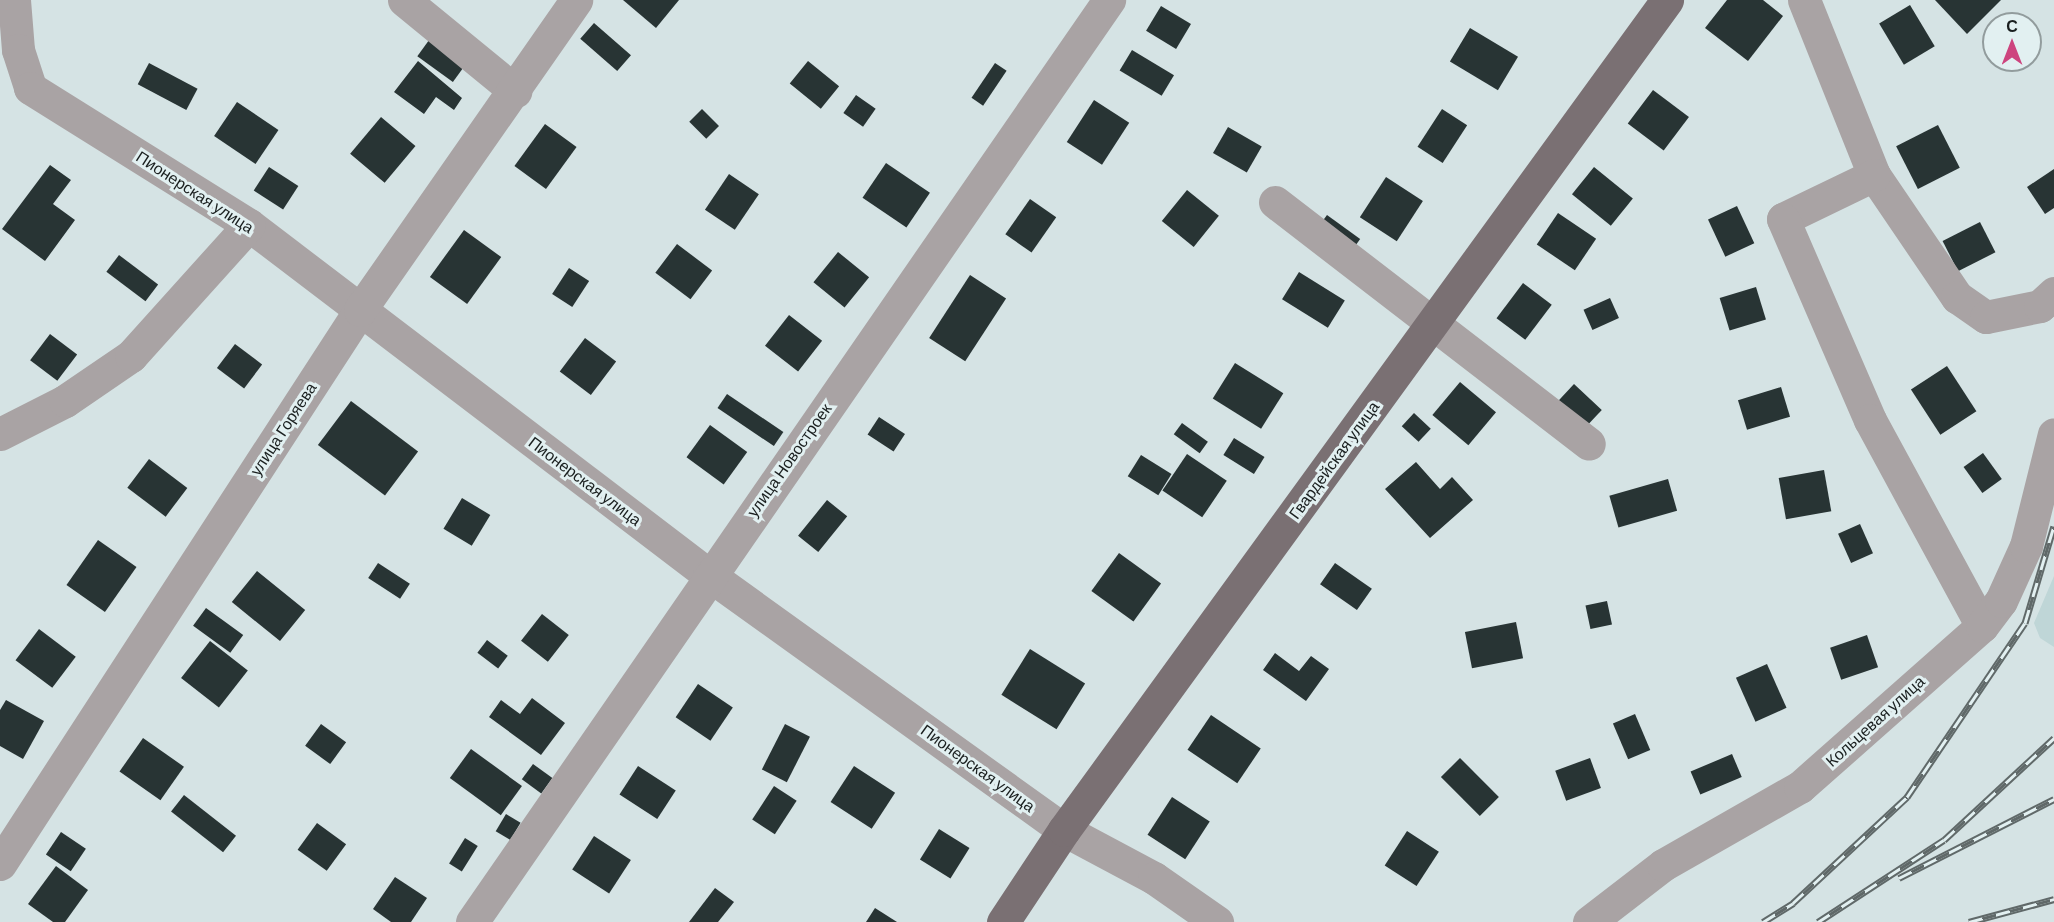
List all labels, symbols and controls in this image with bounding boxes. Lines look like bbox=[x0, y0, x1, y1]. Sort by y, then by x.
north arrow bbox=[1982, 12, 2042, 72]
text: С bbox=[2006, 16, 2018, 35]
street label: Пионерская улица bbox=[133, 147, 257, 237]
street label: улица Горяева bbox=[246, 379, 320, 479]
street label: Гвардейская улица bbox=[1285, 397, 1383, 523]
street label: улица Новостроек bbox=[743, 400, 835, 520]
street label: Пионерская улица bbox=[525, 432, 645, 530]
street label: Кольцевая улица bbox=[1822, 672, 1928, 770]
street label: Пионерская улица bbox=[917, 720, 1039, 816]

